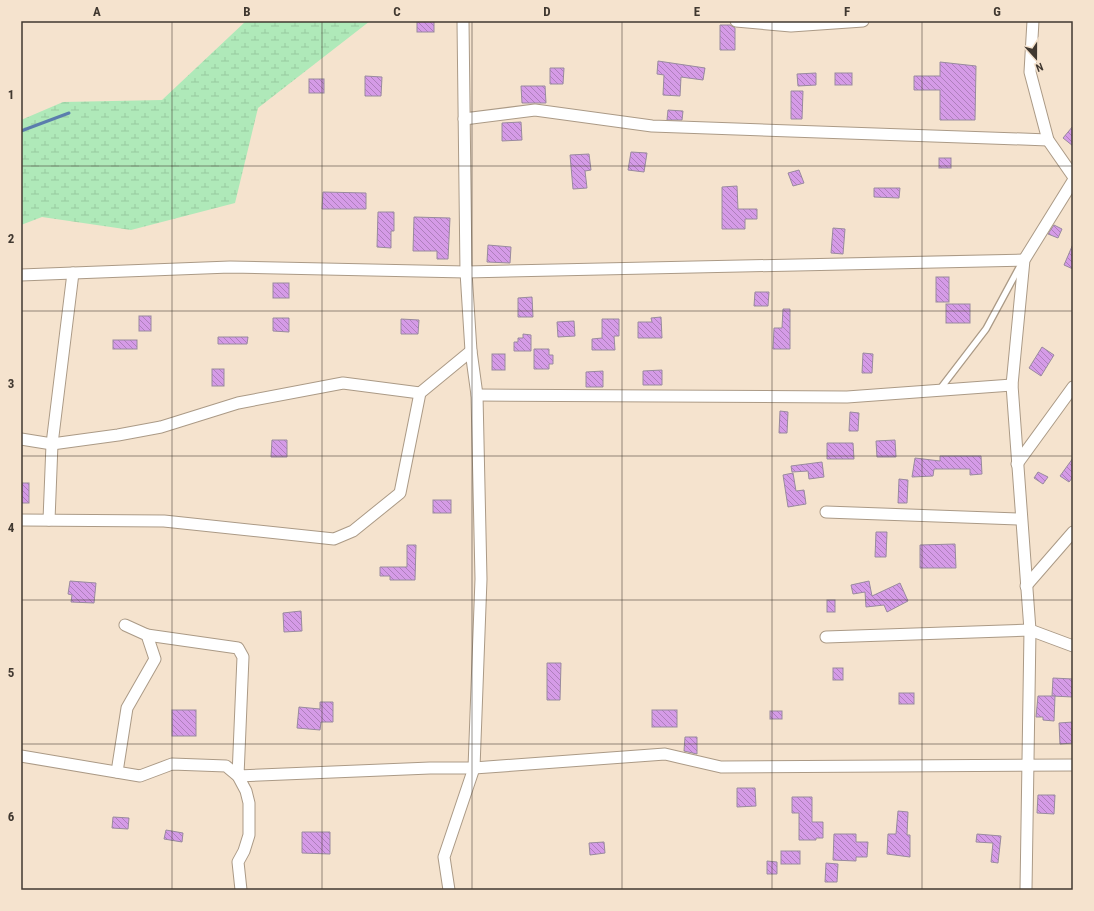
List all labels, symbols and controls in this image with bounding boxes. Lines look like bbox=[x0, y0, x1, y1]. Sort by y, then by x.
text: A bbox=[93, 4, 101, 19]
text: B bbox=[243, 4, 251, 19]
text: C bbox=[393, 4, 401, 19]
text: D bbox=[543, 4, 551, 19]
text: E bbox=[694, 4, 701, 19]
text: F bbox=[844, 4, 850, 19]
text: G bbox=[993, 4, 1001, 19]
north arrow bbox=[1016, 38, 1056, 78]
text: N bbox=[1034, 60, 1045, 74]
text: 1 bbox=[8, 87, 14, 102]
text: 2 bbox=[8, 231, 15, 246]
text: 3 bbox=[8, 376, 14, 391]
text: 4 bbox=[8, 520, 15, 535]
text: 5 bbox=[8, 665, 15, 680]
text: 6 bbox=[8, 809, 15, 824]

